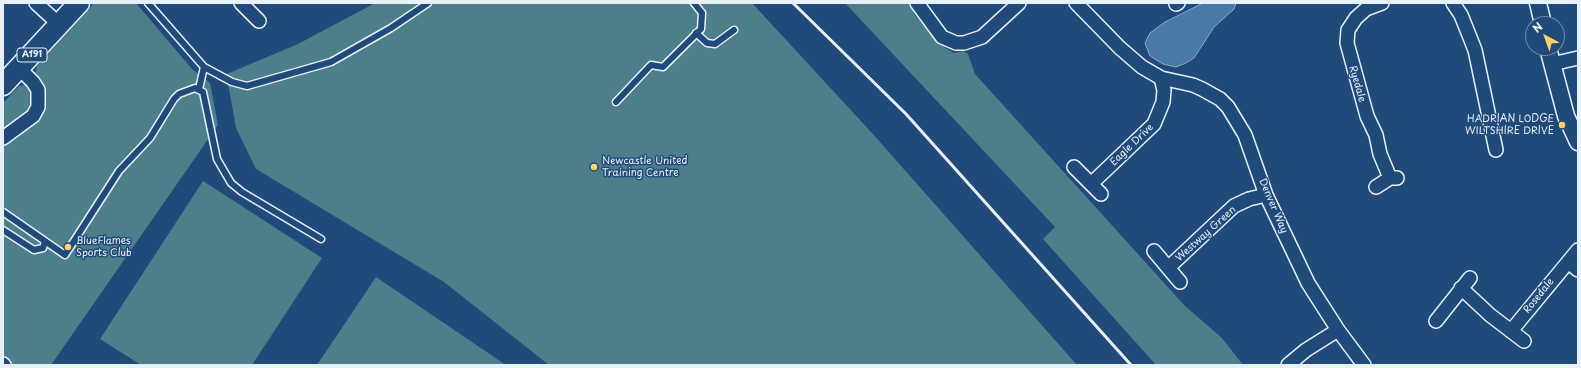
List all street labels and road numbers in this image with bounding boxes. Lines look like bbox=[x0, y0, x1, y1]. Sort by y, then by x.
road number: A191 bbox=[17, 48, 47, 62]
street label: Ryedale bbox=[1346, 64, 1368, 104]
street label: Eagle Drive bbox=[1108, 121, 1156, 169]
street label: Denver Way bbox=[1256, 177, 1290, 235]
street label: Westway Green bbox=[1173, 204, 1239, 264]
street label: Rosedale bbox=[1521, 276, 1557, 316]

